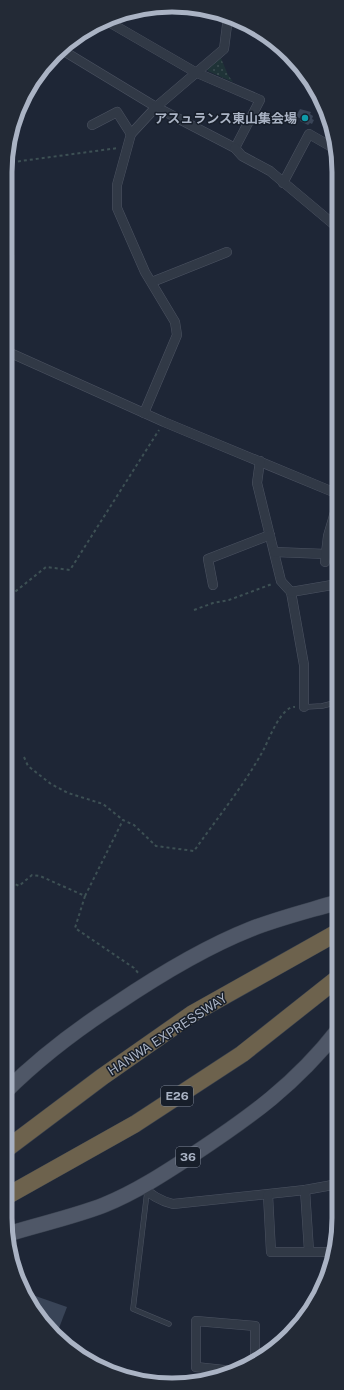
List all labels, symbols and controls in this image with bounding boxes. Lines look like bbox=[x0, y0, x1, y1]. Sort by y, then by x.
place label: アスュランス東山集会場 bbox=[154, 111, 297, 126]
marker: アスュランス東山集会場 bbox=[300, 113, 310, 123]
street label: HANWA EXPRESSWAY bbox=[105, 990, 230, 1079]
road number: E26 bbox=[161, 1086, 193, 1106]
road number: 36 bbox=[176, 1147, 200, 1167]

